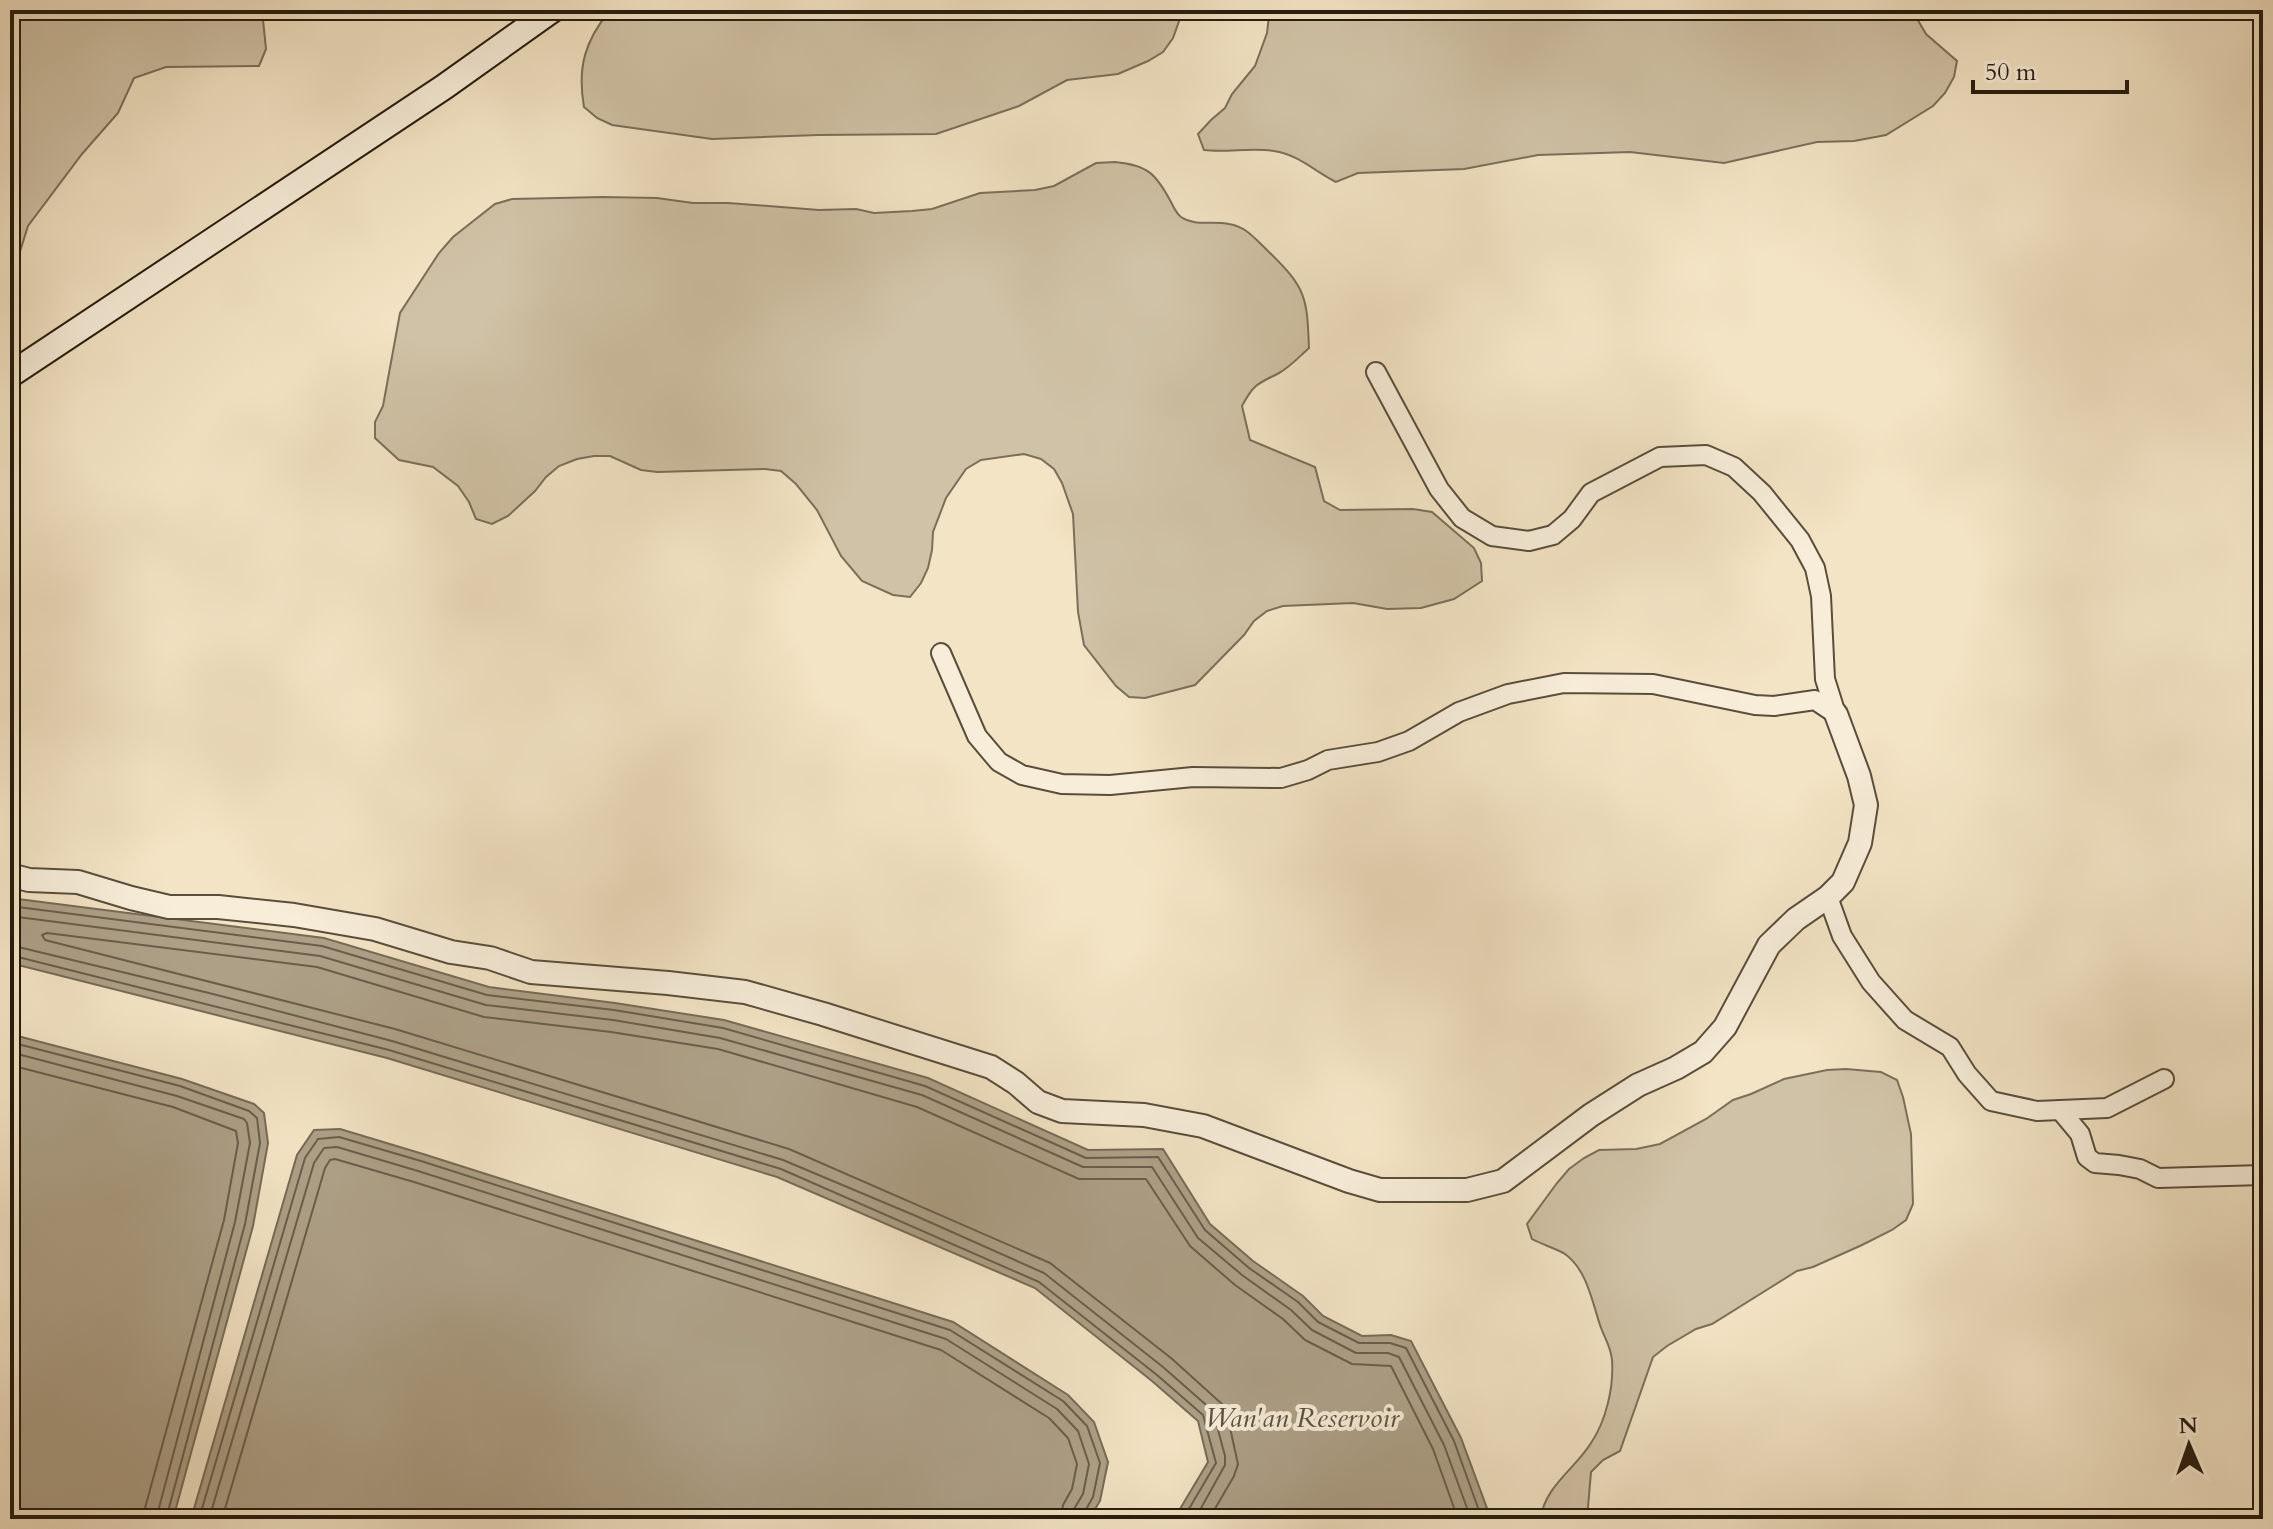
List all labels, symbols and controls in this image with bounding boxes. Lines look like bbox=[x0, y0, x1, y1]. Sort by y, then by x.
scale bar bbox=[1973, 44, 2127, 94]
text: 50 m bbox=[1985, 56, 2037, 89]
water label: Wan'an Reservoir bbox=[1205, 1399, 1400, 1437]
north arrow bbox=[2149, 1405, 2229, 1485]
text: N bbox=[2178, 1411, 2198, 1441]

